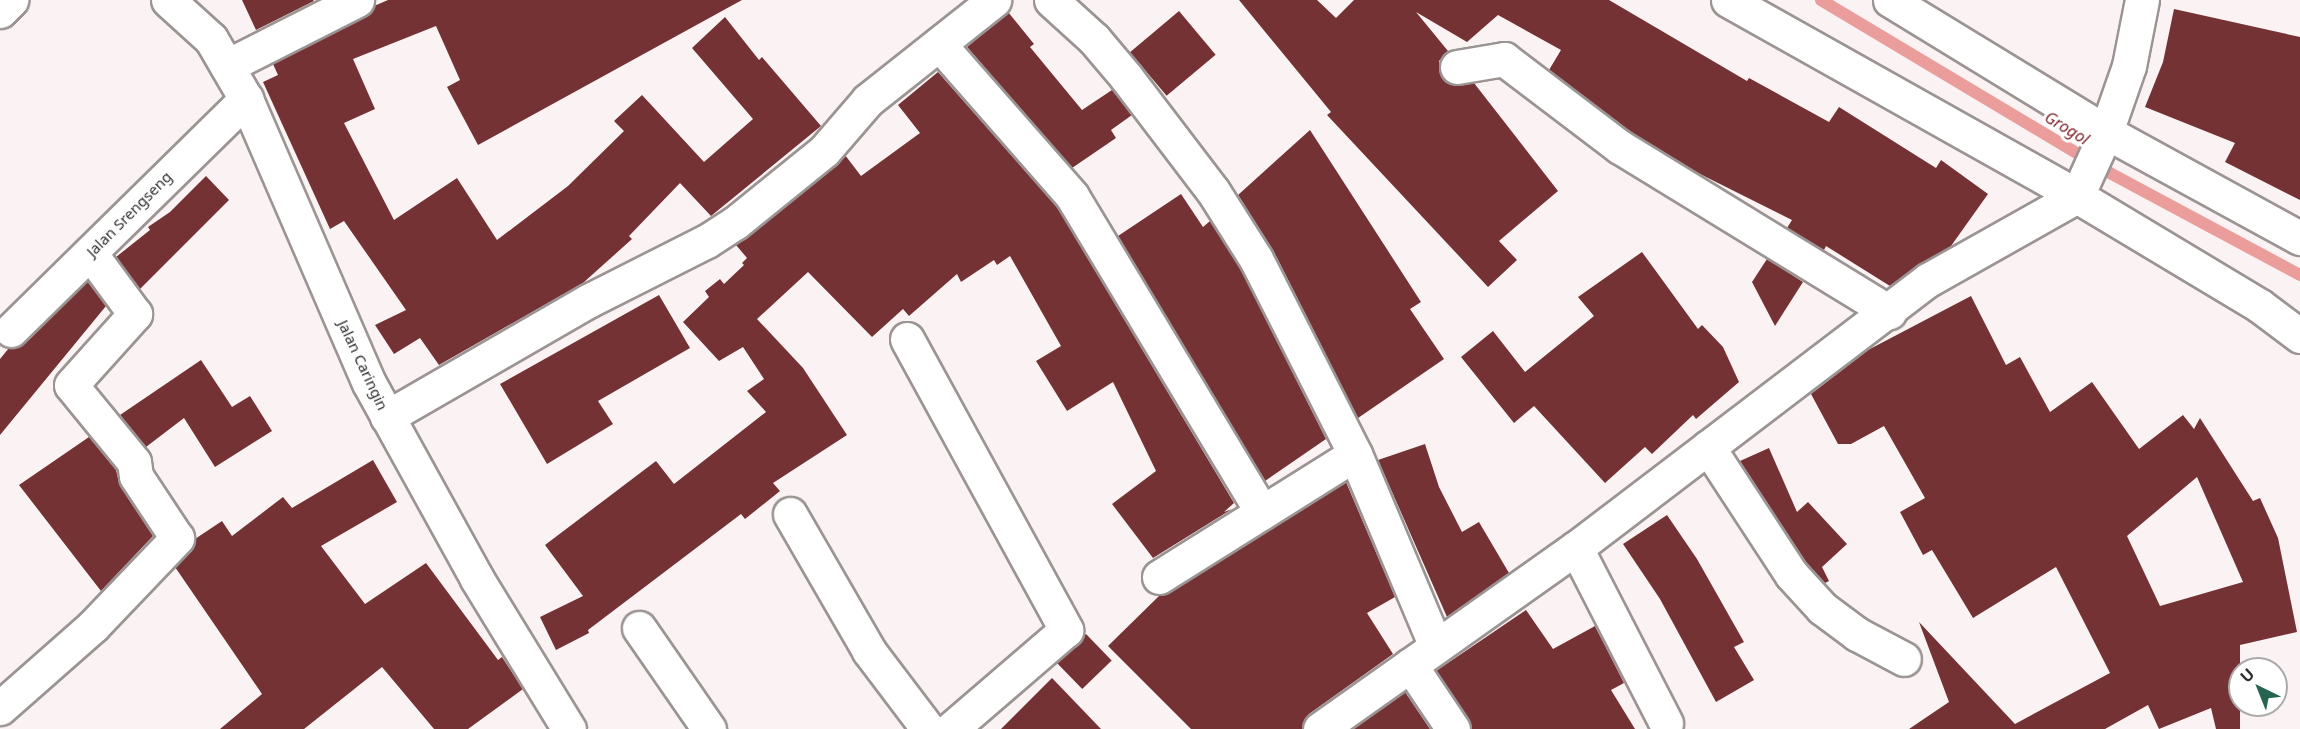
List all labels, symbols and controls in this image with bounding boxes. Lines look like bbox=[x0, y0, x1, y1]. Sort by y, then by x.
water label: Grogol bbox=[2041, 107, 2093, 149]
street label: Jalan Srengseng bbox=[83, 168, 175, 260]
street label: Jalan Caringin bbox=[334, 317, 392, 413]
north arrow bbox=[2228, 657, 2288, 717]
text: U bbox=[2235, 663, 2259, 687]

